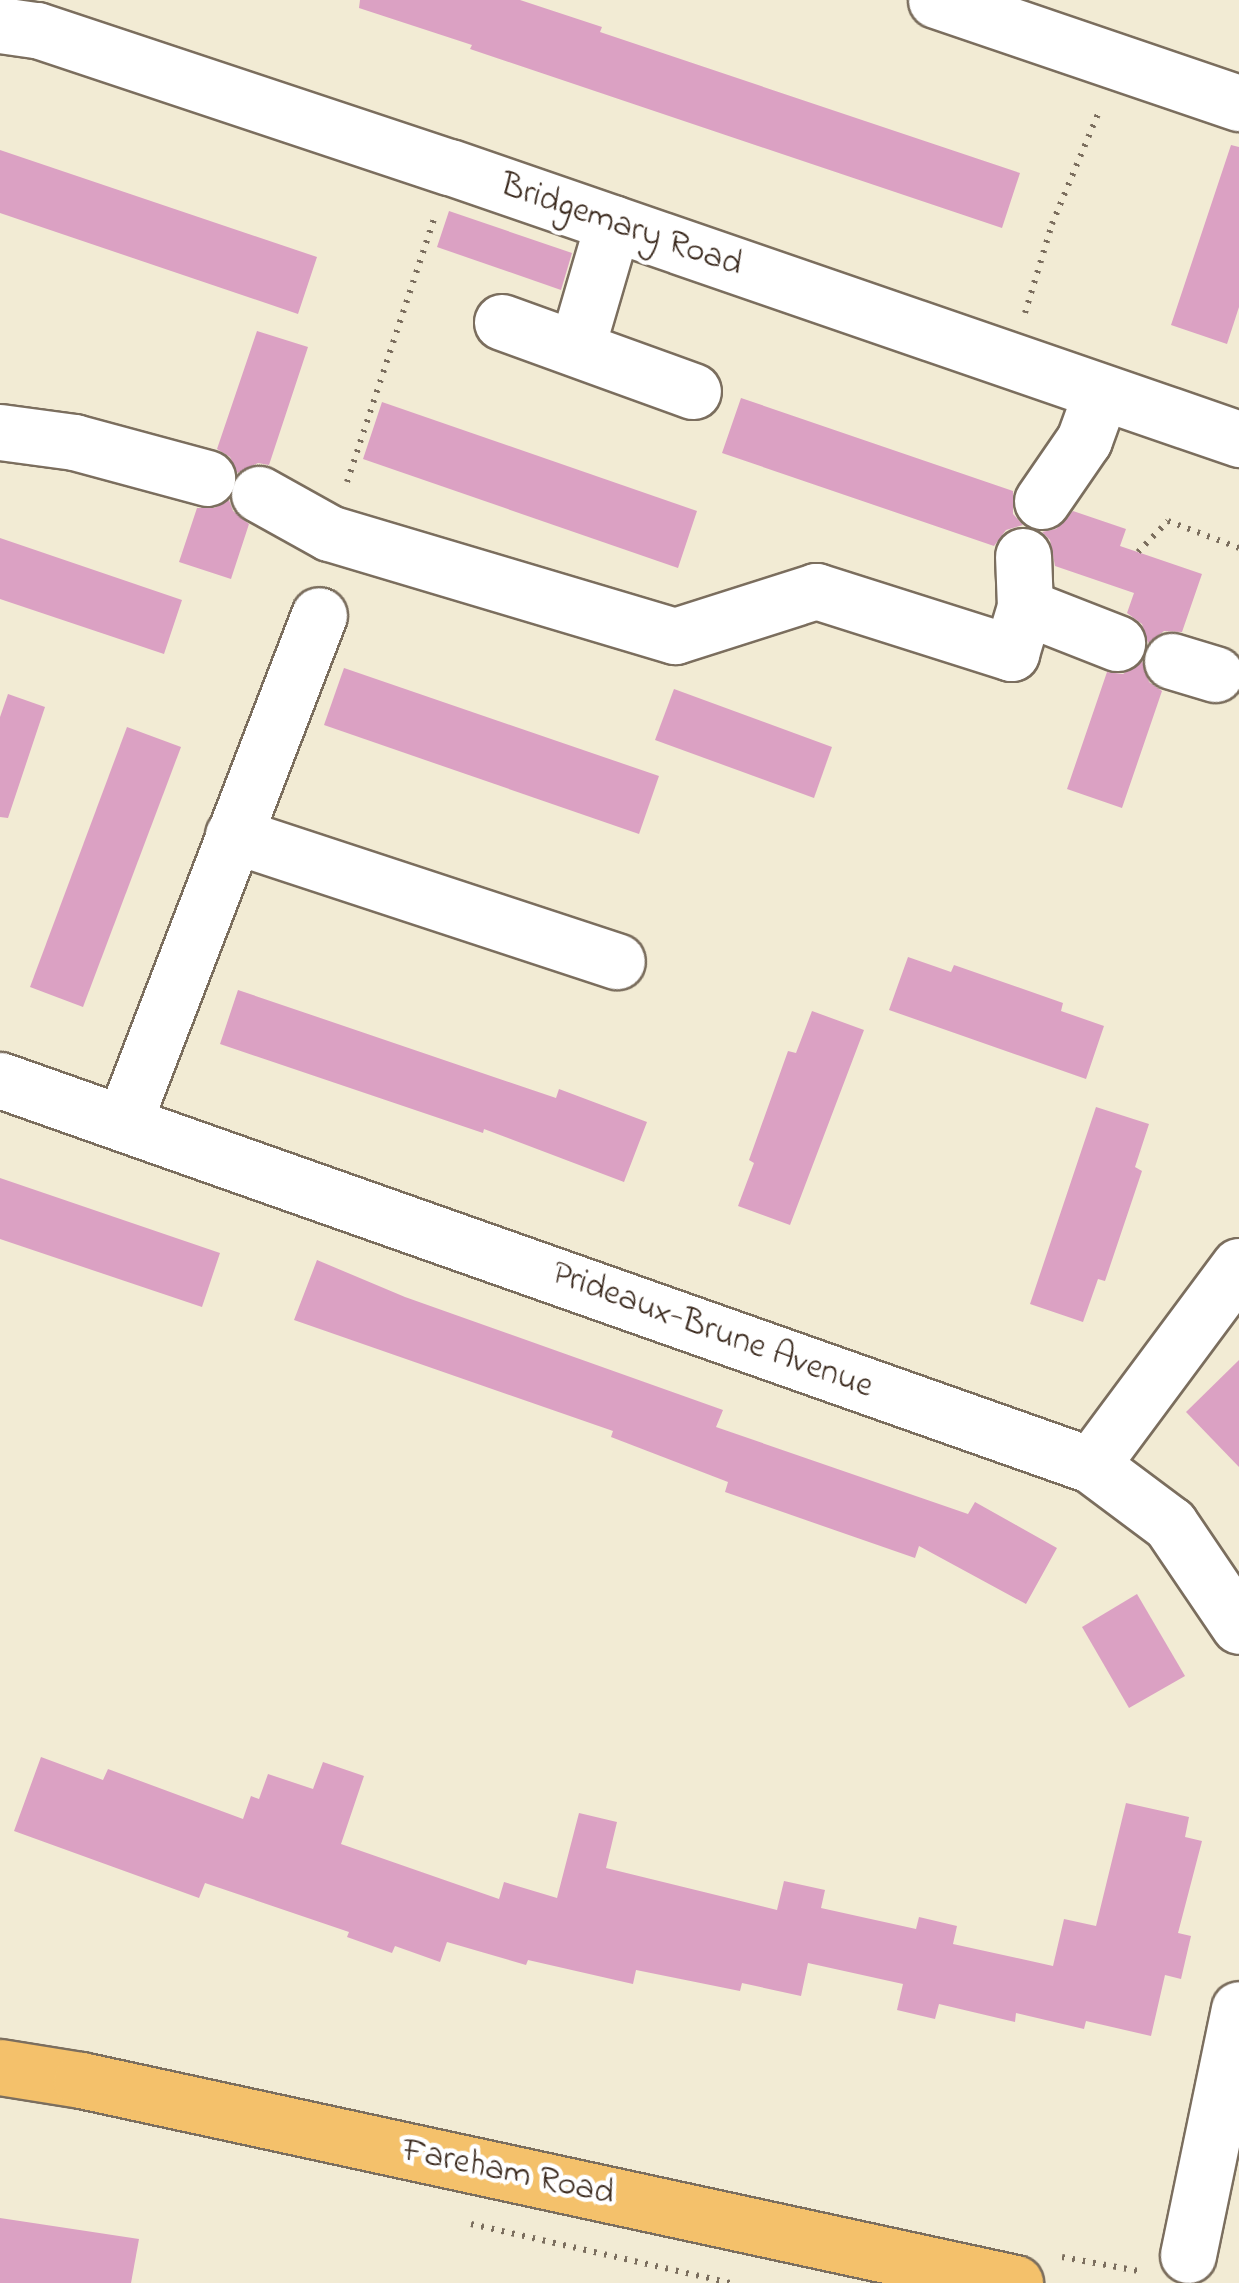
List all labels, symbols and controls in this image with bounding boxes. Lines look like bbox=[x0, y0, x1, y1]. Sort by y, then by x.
street label: Bridgemary Road bbox=[495, 165, 747, 287]
street label: Prideaux-Brune Avenue bbox=[546, 1253, 878, 1409]
street label: Fareham Road bbox=[398, 2130, 618, 2216]

